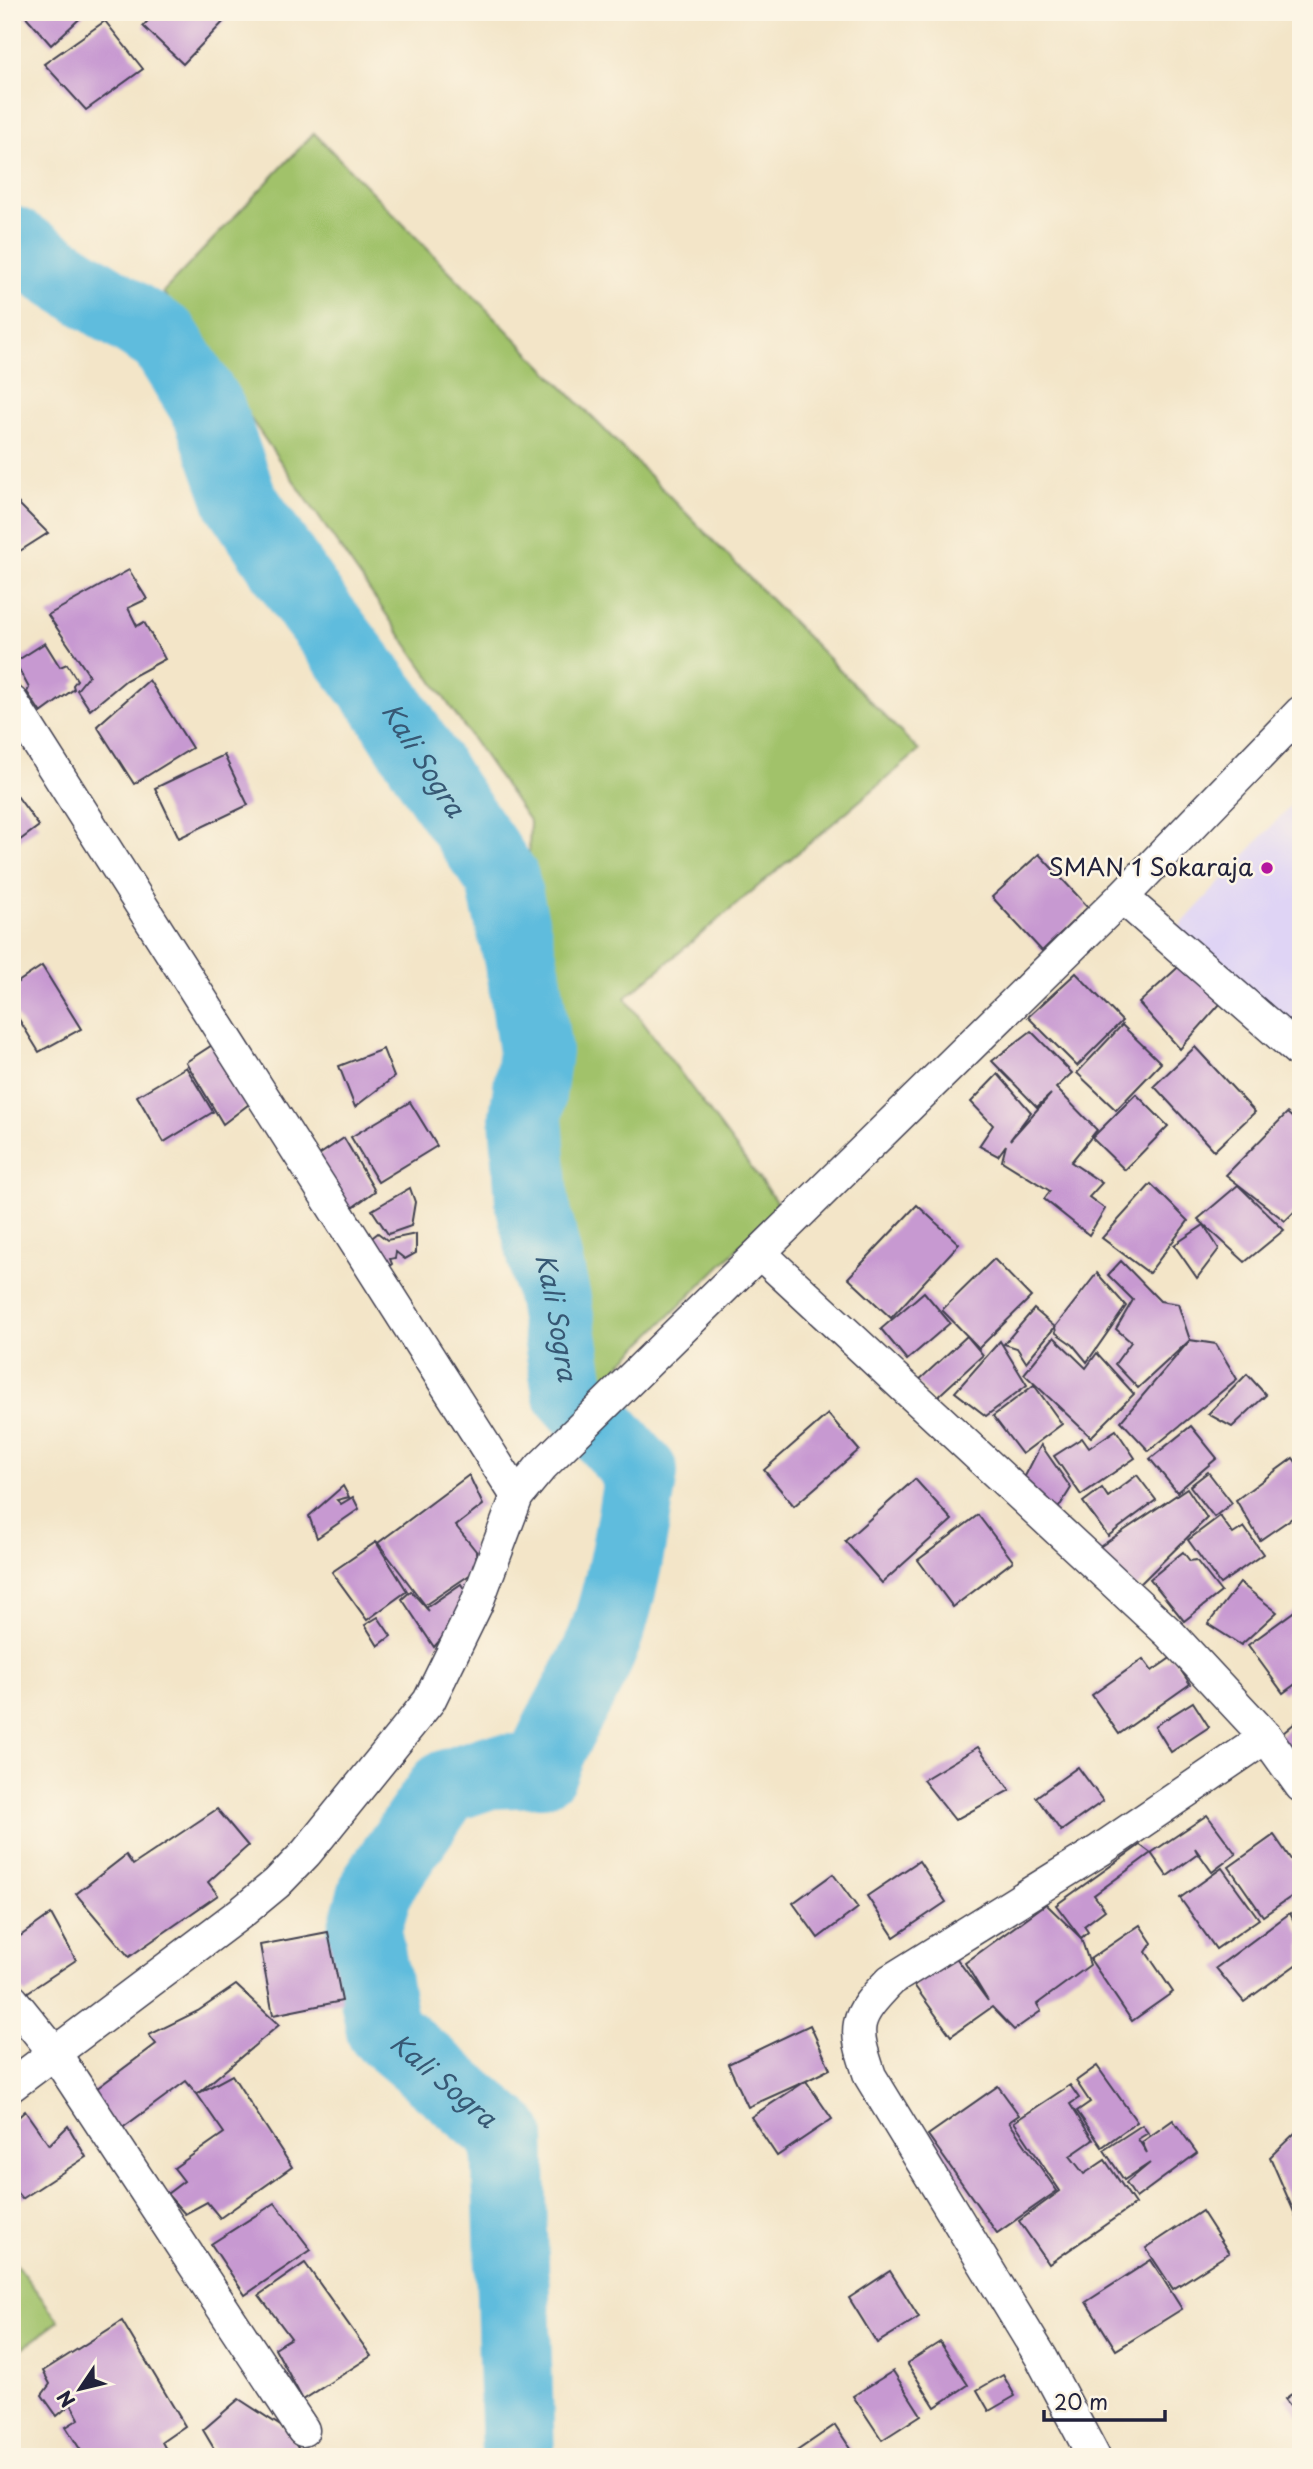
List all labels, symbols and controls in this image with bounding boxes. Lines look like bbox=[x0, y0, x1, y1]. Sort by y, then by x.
water label: Kali Sogra bbox=[373, 694, 476, 825]
place label: SMAN 1 Sokaraja bbox=[1048, 848, 1253, 884]
marker: SMAN 1 Sokaraja bbox=[1259, 860, 1275, 876]
water label: Kali Sogra bbox=[526, 1249, 588, 1385]
water label: Kali Sogra bbox=[382, 2023, 507, 2137]
north arrow bbox=[46, 2354, 116, 2424]
scale bar bbox=[1044, 2378, 1164, 2422]
text: N bbox=[49, 2385, 81, 2414]
text: 20 m bbox=[1054, 2385, 1108, 2417]

